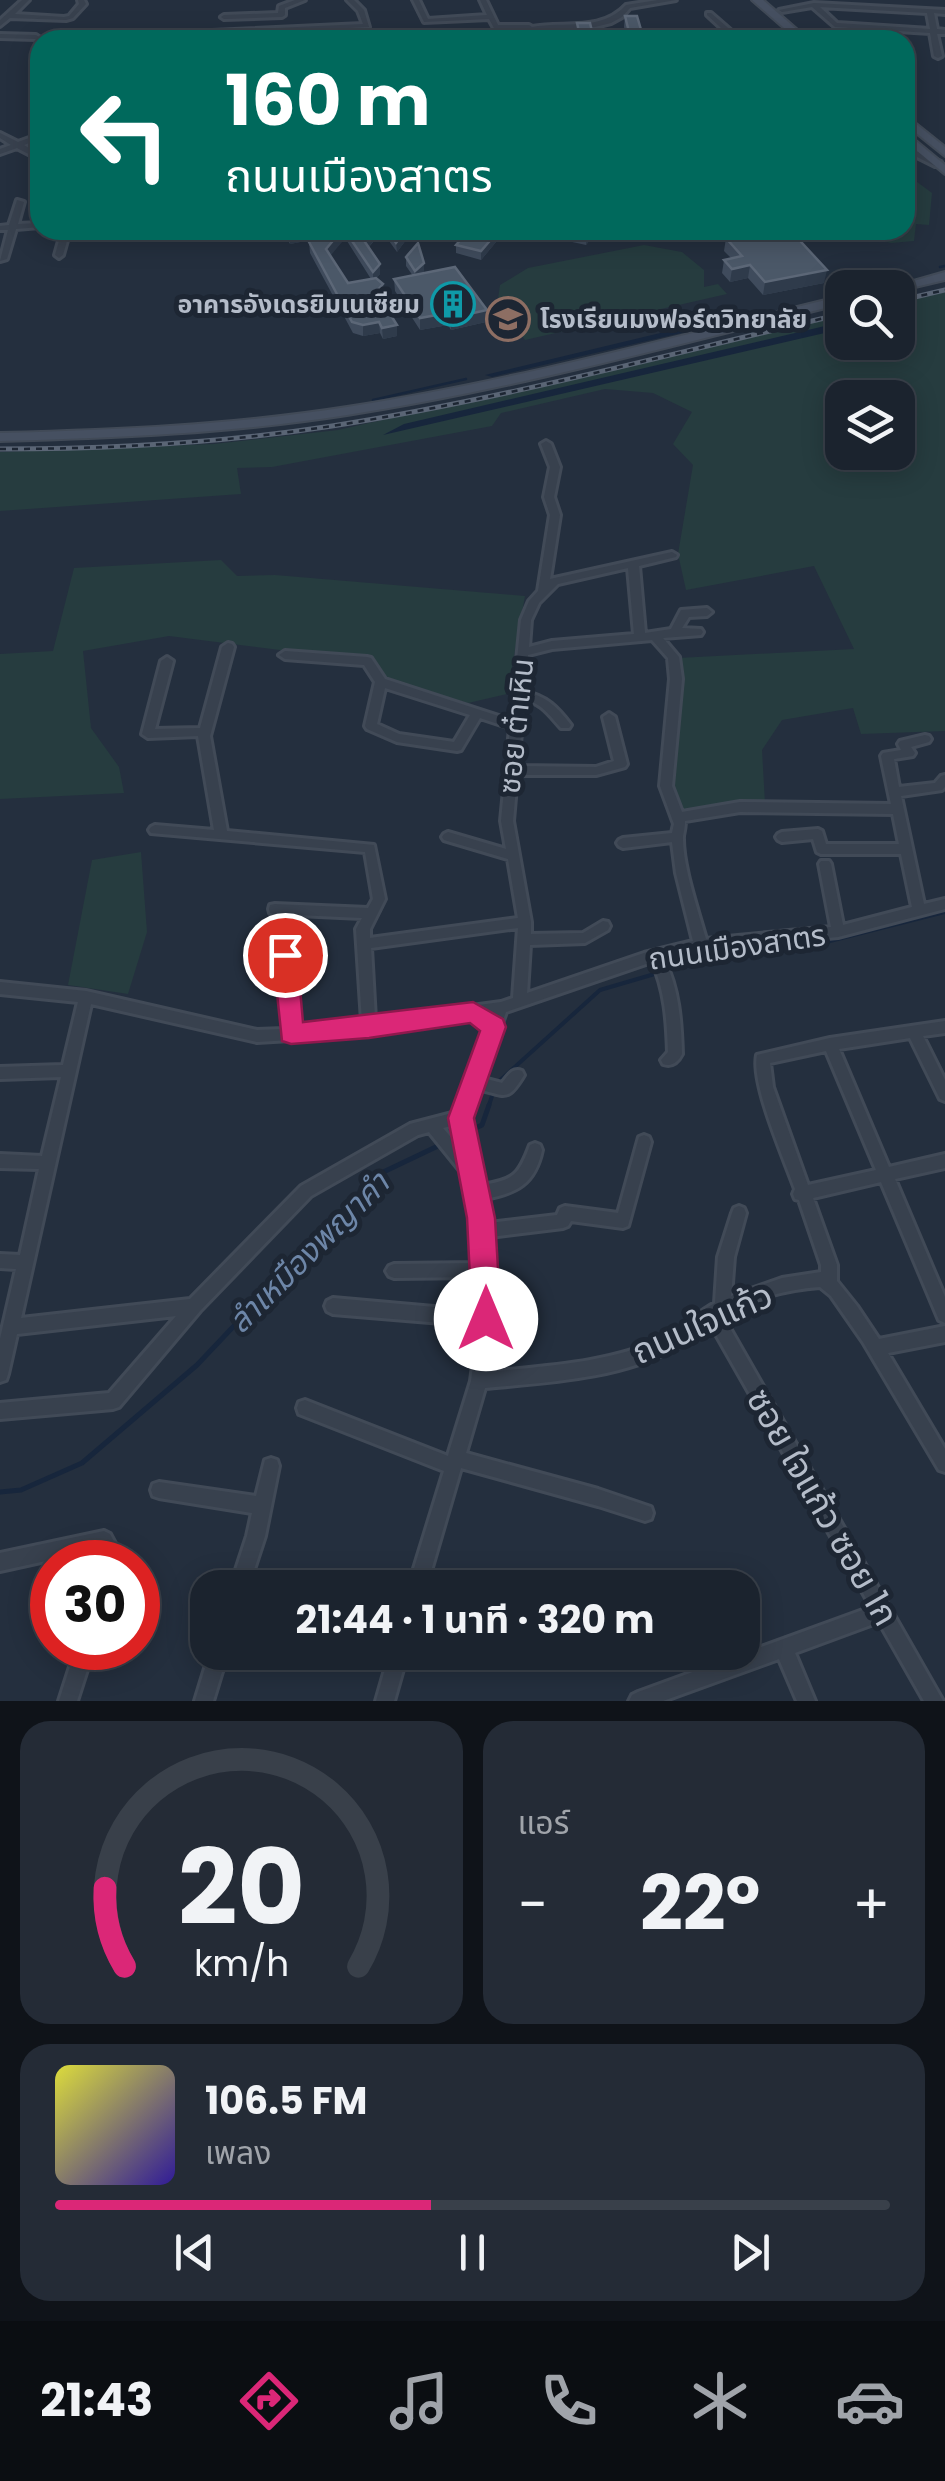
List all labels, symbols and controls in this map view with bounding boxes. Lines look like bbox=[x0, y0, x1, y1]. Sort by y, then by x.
text: 160 m bbox=[225, 51, 431, 150]
icon: left bbox=[60, 70, 190, 200]
text: ถนนเมืองสาตร bbox=[225, 145, 493, 208]
map controls bbox=[825, 270, 915, 470]
button: search bbox=[825, 270, 915, 360]
building icon: อาคารอังเดรยิมเนเซียม bbox=[430, 281, 476, 327]
place label: อาคารอังเดรยิมเนเซียม bbox=[177, 287, 420, 322]
school or university icon: โรงเรียนมงฟอร์ตวิทยาลัย bbox=[485, 296, 531, 342]
place label: โรงเรียนมงฟอร์ตวิทยาลัย bbox=[540, 302, 807, 337]
button: layers bbox=[825, 380, 915, 470]
street label: ซอย ต๋าเหิน bbox=[488, 656, 544, 796]
pin bbox=[243, 913, 328, 998]
street label: ถนนเมืองสาตร bbox=[646, 913, 828, 981]
icon: arrive bbox=[258, 928, 313, 983]
water label: ลำเหมืองพญาคำ bbox=[217, 1160, 400, 1343]
position arrow bbox=[434, 1267, 538, 1371]
street label: ถนนใจแก้ว bbox=[624, 1270, 780, 1376]
street label: ซอย ใจแก้ว ซอย 1ก bbox=[735, 1379, 911, 1635]
speed limit sign: 30 bbox=[30, 1540, 160, 1670]
text: 21:44 · 1 นาที · 320 m bbox=[296, 1593, 654, 1646]
text: แอร์ bbox=[518, 1800, 569, 1845]
text: 20 bbox=[178, 1815, 305, 1960]
text: 22° bbox=[640, 1851, 760, 1956]
text: − bbox=[518, 1866, 548, 1943]
text: + bbox=[852, 1866, 890, 1943]
text: km/h bbox=[194, 1938, 289, 1989]
text: 106.5 FM bbox=[205, 2074, 367, 2127]
text: เพลง bbox=[205, 2130, 272, 2175]
icon: previous bbox=[167, 2225, 222, 2280]
icon: pause bbox=[445, 2225, 500, 2280]
icon: next bbox=[723, 2225, 778, 2280]
icon: directions bbox=[234, 2366, 304, 2436]
icon: music bbox=[384, 2366, 454, 2436]
icon: phone bbox=[534, 2366, 604, 2436]
icon: climate bbox=[685, 2366, 755, 2436]
icon: car bbox=[835, 2366, 905, 2436]
text: 21:43 bbox=[40, 2369, 153, 2432]

